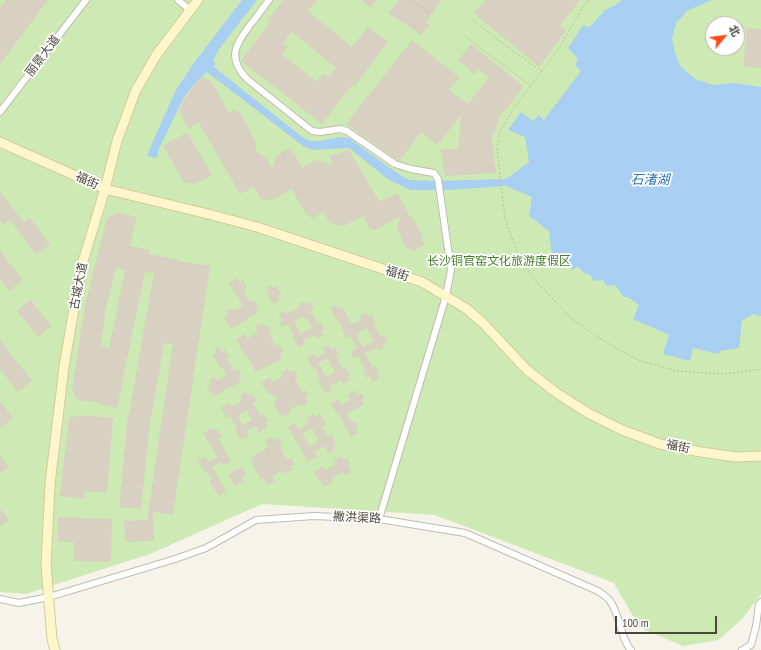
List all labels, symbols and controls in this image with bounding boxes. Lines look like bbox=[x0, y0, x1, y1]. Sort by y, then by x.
north arrow bbox=[705, 16, 745, 56]
text: 北 bbox=[726, 22, 743, 39]
street label: 丽景大道 bbox=[23, 32, 63, 80]
street label: 福街 bbox=[73, 170, 101, 192]
water label: 石渚湖 bbox=[631, 172, 669, 188]
park label: 长沙铜官窑文化旅游度假区 bbox=[427, 255, 571, 269]
street label: 古城大道 bbox=[67, 261, 91, 311]
street label: 福街 bbox=[383, 263, 411, 285]
street label: 福街 bbox=[665, 437, 691, 457]
street label: 撇洪渠路 bbox=[333, 510, 381, 526]
scale bar bbox=[617, 608, 719, 634]
text: 100 m bbox=[622, 615, 649, 630]

